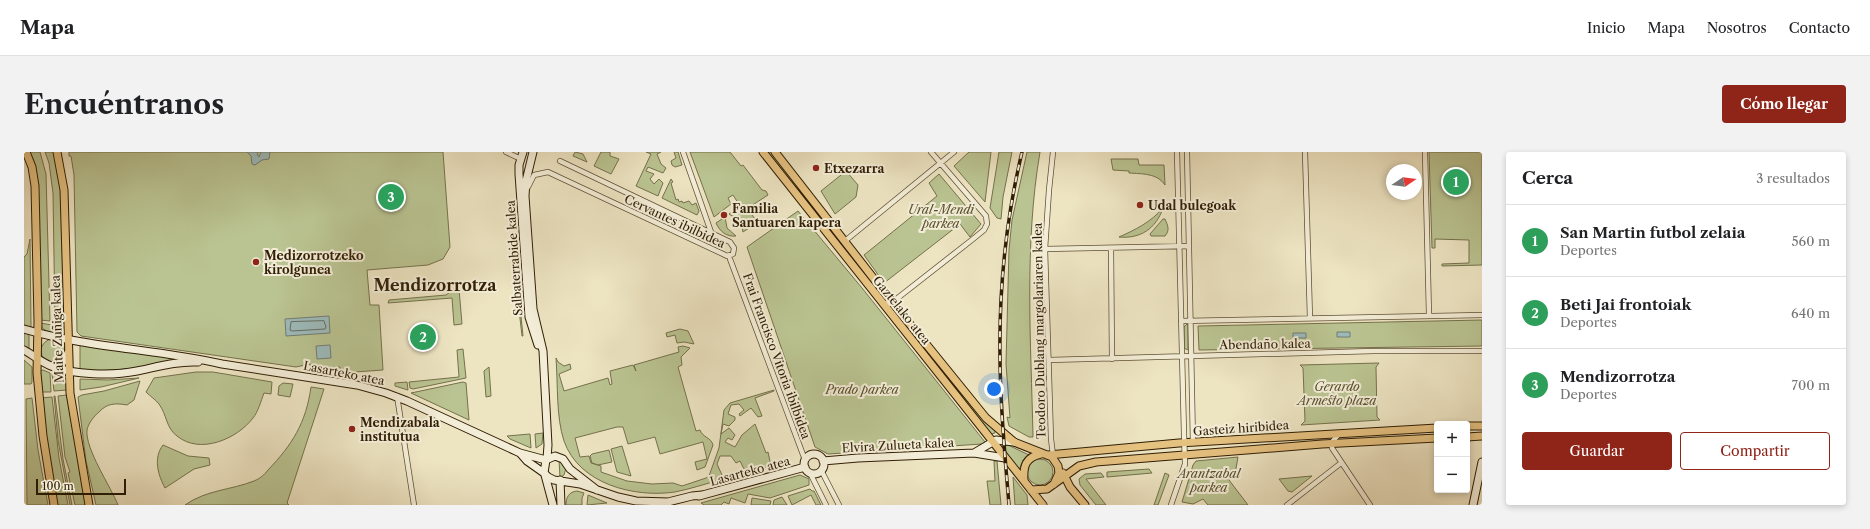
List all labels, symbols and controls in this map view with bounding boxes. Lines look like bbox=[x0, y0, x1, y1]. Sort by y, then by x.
text: Mapa bbox=[20, 16, 75, 39]
text: Inicio bbox=[1587, 19, 1625, 37]
text: Mapa bbox=[1647, 19, 1685, 37]
text: Nosotros bbox=[1707, 19, 1767, 37]
text: Contacto bbox=[1789, 19, 1850, 37]
button: Cómo llegar bbox=[1722, 85, 1846, 123]
text: Encuéntranos bbox=[24, 87, 224, 121]
place label: Etxezarra bbox=[824, 161, 886, 176]
marker: Etxezarra bbox=[811, 163, 821, 173]
north arrow bbox=[1386, 164, 1422, 200]
pin: 1 bbox=[1443, 167, 1469, 197]
text: Cerca bbox=[1522, 168, 1573, 188]
text: 3 resultados bbox=[1756, 170, 1830, 186]
pin: 3 bbox=[378, 182, 404, 212]
street label: Cervantes ibilbidea bbox=[622, 191, 729, 251]
place label: Udal bulegoak bbox=[1148, 198, 1237, 213]
street label: Salbaterrabide kalea bbox=[502, 199, 526, 316]
marker: Udal bulegoak bbox=[1135, 200, 1145, 210]
place label: Familia Santuaren kapera bbox=[732, 201, 842, 230]
park label: Ural-Mendi parkea bbox=[908, 202, 975, 231]
marker: Familia Santuaren kapera bbox=[719, 210, 729, 220]
street label: Teodoro Dublang margolariaren kalea bbox=[1030, 222, 1048, 439]
text: San Martin futbol zelaia bbox=[1560, 223, 1746, 242]
text: 1 bbox=[1532, 233, 1538, 249]
text: 560 m bbox=[1792, 233, 1830, 249]
text: Deportes bbox=[1560, 242, 1617, 258]
place label: Medizorrotzeko kirolgunea bbox=[264, 248, 364, 277]
marker: Medizorrotzeko kirolgunea bbox=[251, 257, 261, 267]
street label: Frai Francisco Vitoria ibilbidea bbox=[740, 271, 814, 442]
street label: Gaztelako atea bbox=[870, 273, 935, 348]
street label: Maite Zuñiga kalea bbox=[48, 274, 66, 383]
district label: Mendizorrotza bbox=[373, 275, 497, 295]
text: Beti Jai frontoiak bbox=[1560, 295, 1691, 314]
text: 2 bbox=[1531, 305, 1539, 321]
text: 640 m bbox=[1791, 305, 1830, 321]
text: Deportes bbox=[1560, 314, 1617, 330]
pin: 2 bbox=[410, 322, 436, 352]
street label: Abendaño kalea bbox=[1218, 336, 1312, 352]
street label: Lasarteko atea bbox=[302, 358, 387, 388]
text: Mendizorrotza bbox=[1560, 367, 1675, 386]
text: 3 bbox=[1531, 377, 1539, 393]
text: 700 m bbox=[1792, 377, 1830, 393]
your location bbox=[984, 379, 1004, 399]
park label: Gerardo Armesto plaza bbox=[1296, 379, 1376, 408]
park label: Prado parkea bbox=[824, 382, 899, 397]
text: Deportes bbox=[1560, 386, 1617, 402]
place label: Mendizabala institutua bbox=[360, 415, 441, 444]
street label: Gasteiz hiribidea bbox=[1192, 417, 1290, 439]
map controls bbox=[1434, 421, 1470, 493]
button: + bbox=[1434, 421, 1470, 457]
marker: Mendizabala institutua bbox=[347, 424, 357, 434]
button: Guardar bbox=[1522, 432, 1672, 470]
button: Compartir bbox=[1680, 432, 1830, 470]
street label: Elvira Zulueta kalea bbox=[841, 435, 955, 455]
street label: Lasarteko atea bbox=[708, 453, 792, 489]
button: − bbox=[1434, 457, 1470, 493]
park label: Arantzabal parkea bbox=[1176, 466, 1241, 495]
scale bar bbox=[36, 477, 126, 496]
text: 100 m bbox=[42, 479, 74, 493]

